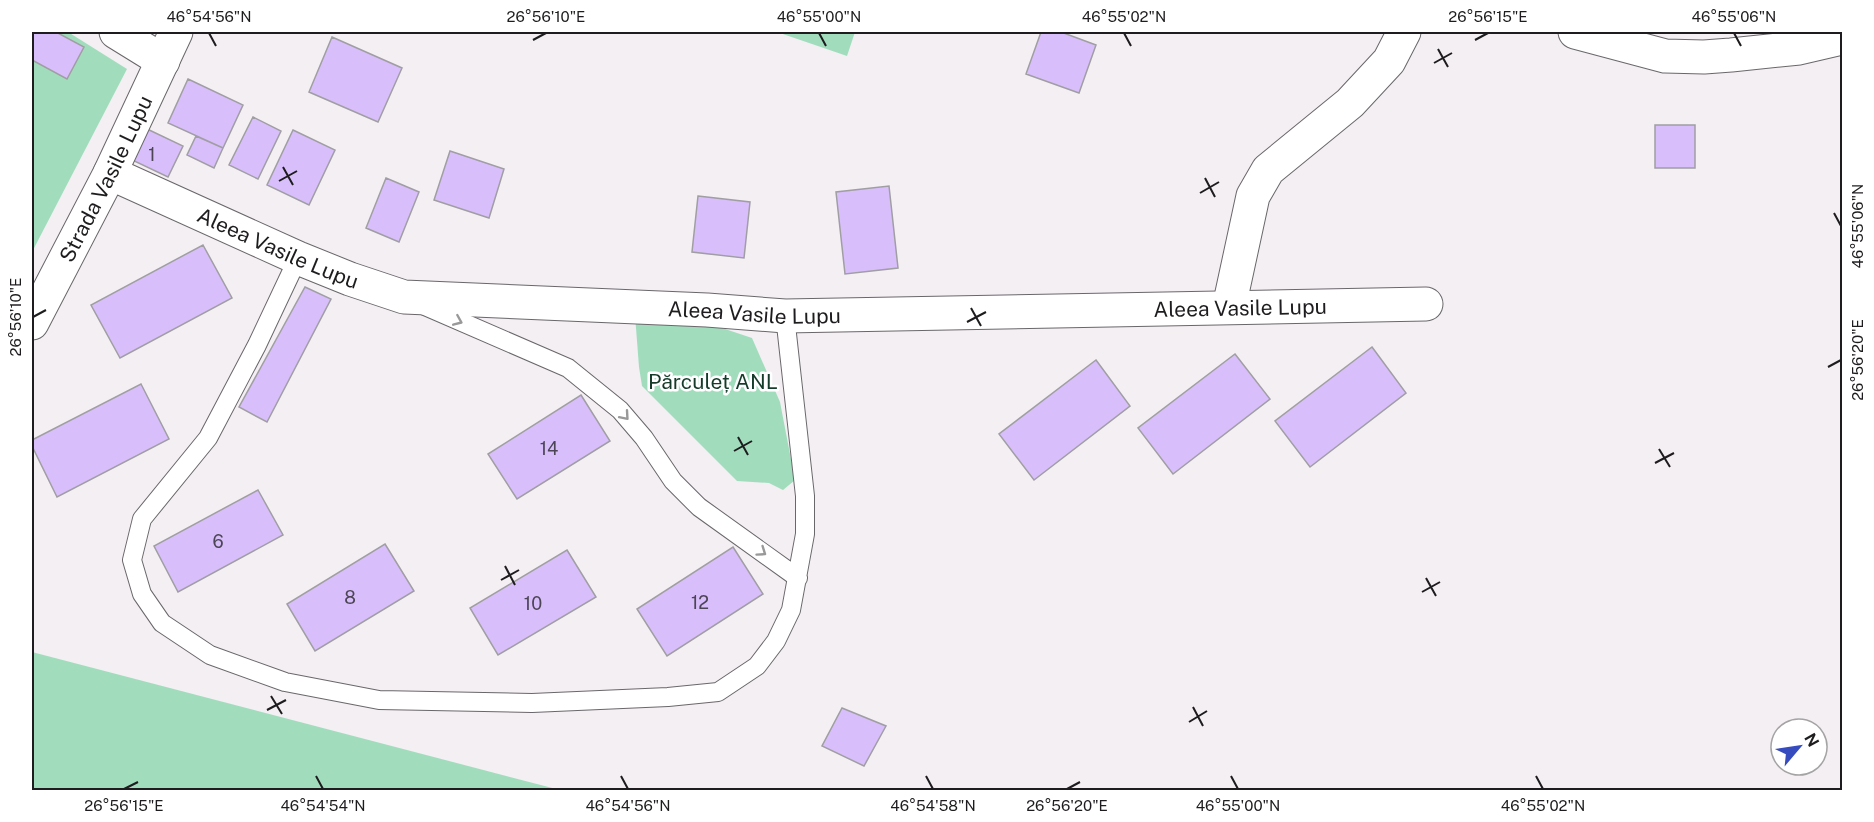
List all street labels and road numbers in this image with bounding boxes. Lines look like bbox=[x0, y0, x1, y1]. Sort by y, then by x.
street label: Strada Vasile Lupu bbox=[54, 91, 157, 266]
street label: Aleea Vasile Lupu bbox=[194, 202, 362, 293]
street label: Aleea Vasile Lupu bbox=[1153, 293, 1327, 322]
street label: Aleea Vasile Lupu bbox=[667, 296, 841, 329]

